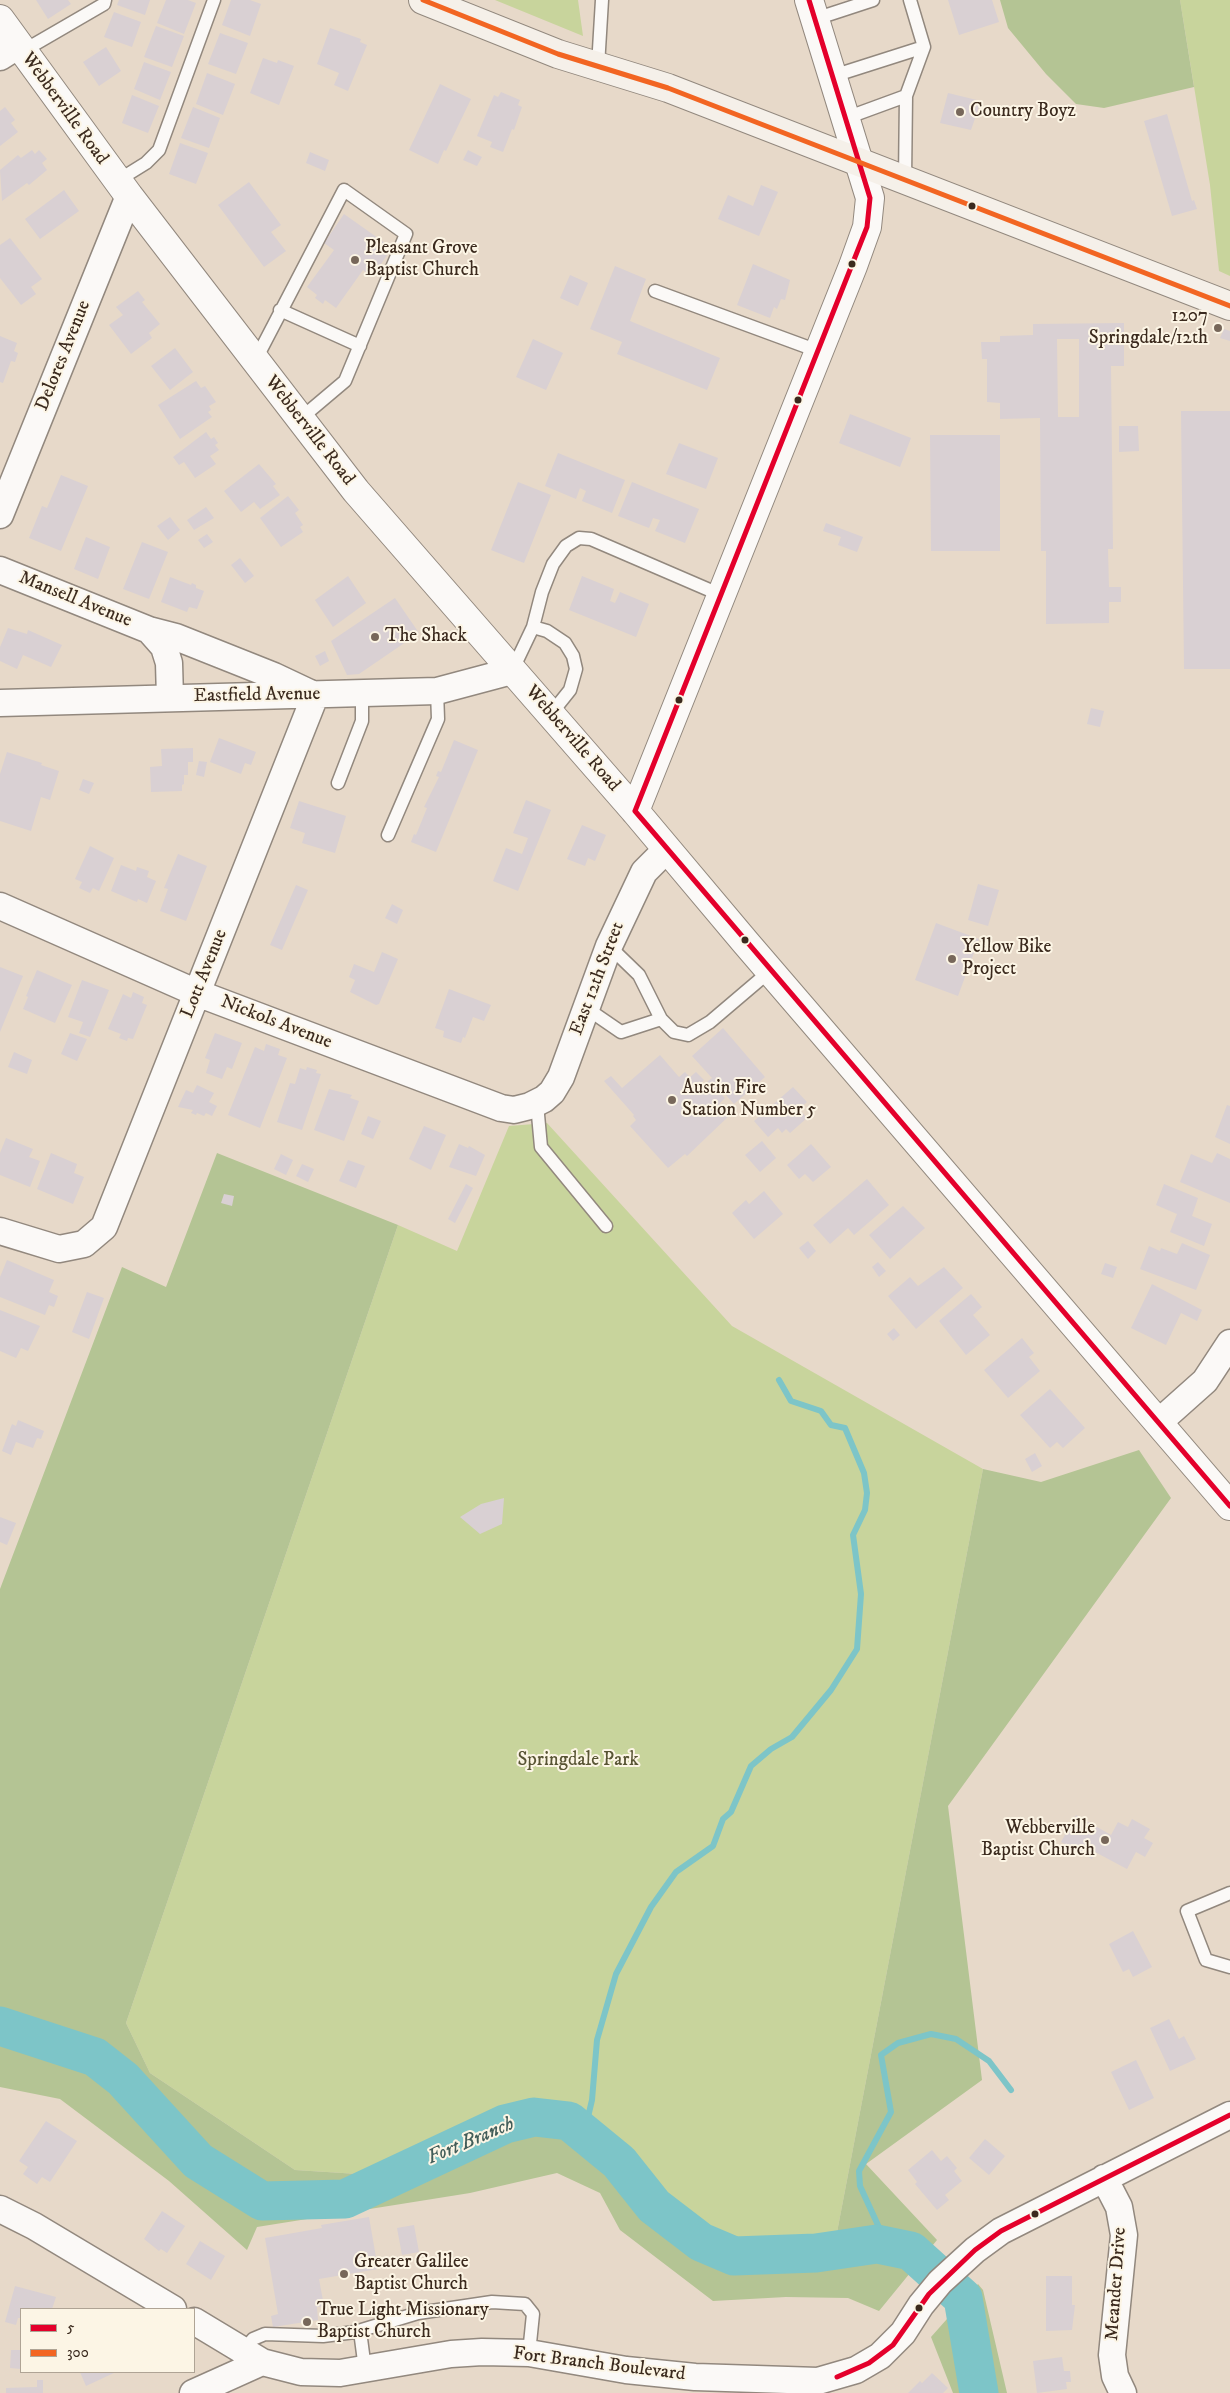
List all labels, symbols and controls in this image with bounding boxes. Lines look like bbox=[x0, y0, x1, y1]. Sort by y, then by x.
street label: Webberville Road bbox=[16, 48, 112, 170]
place label: Country Boyz bbox=[970, 101, 1076, 123]
marker: Country Boyz bbox=[954, 106, 966, 118]
unlabelled marker bbox=[967, 201, 977, 211]
place label: Pleasant Grove Baptist Church bbox=[365, 238, 479, 282]
marker: Pleasant Grove Baptist Church bbox=[349, 254, 361, 266]
unlabelled marker bbox=[847, 259, 857, 269]
street label: Delores Avenue bbox=[32, 297, 96, 415]
place label: 1207 Springdale/12th bbox=[1089, 306, 1208, 350]
marker: 1207 Springdale/12th bbox=[1212, 322, 1224, 334]
street label: Webberville Road bbox=[259, 371, 359, 491]
unlabelled marker bbox=[793, 395, 803, 405]
street label: Mansell Avenue bbox=[15, 567, 135, 633]
place label: The Shack bbox=[385, 626, 467, 648]
marker: The Shack bbox=[369, 631, 381, 643]
street label: Webberville Road bbox=[520, 681, 624, 797]
street label: Eastfield Avenue bbox=[194, 683, 320, 709]
unlabelled marker bbox=[674, 695, 684, 705]
street label: East 12th Street bbox=[566, 919, 630, 1039]
street label: Lott Avenue bbox=[177, 926, 233, 1022]
unlabelled marker bbox=[740, 935, 750, 945]
place label: Yellow Bike Project bbox=[962, 937, 1051, 981]
marker: Yellow Bike Project bbox=[946, 953, 958, 965]
street label: Nickols Avenue bbox=[217, 991, 335, 1055]
place label: Austin Fire Station Number 5 bbox=[682, 1078, 816, 1122]
marker: Austin Fire Station Number 5 bbox=[666, 1094, 678, 1106]
park label: Springdale Park bbox=[517, 1750, 639, 1772]
place label: Webberville Baptist Church bbox=[981, 1818, 1095, 1862]
marker: Webberville Baptist Church bbox=[1099, 1834, 1111, 1846]
water label: Fort Branch bbox=[424, 2113, 518, 2171]
unlabelled marker bbox=[1030, 2209, 1040, 2219]
street label: Meander Drive bbox=[1102, 2226, 1132, 2342]
place label: Greater Galilee Baptist Church bbox=[354, 2252, 469, 2296]
marker: Greater Galilee Baptist Church bbox=[338, 2268, 350, 2280]
place label: True Light Missionary Baptist Church bbox=[317, 2300, 489, 2344]
unlabelled marker bbox=[914, 2303, 924, 2313]
legend bbox=[20, 2308, 195, 2373]
marker: True Light Missionary Baptist Church bbox=[301, 2316, 313, 2328]
text: 5 bbox=[67, 2318, 74, 2337]
text: 300 bbox=[67, 2343, 89, 2362]
street label: Fort Branch Boulevard bbox=[512, 2343, 686, 2387]

